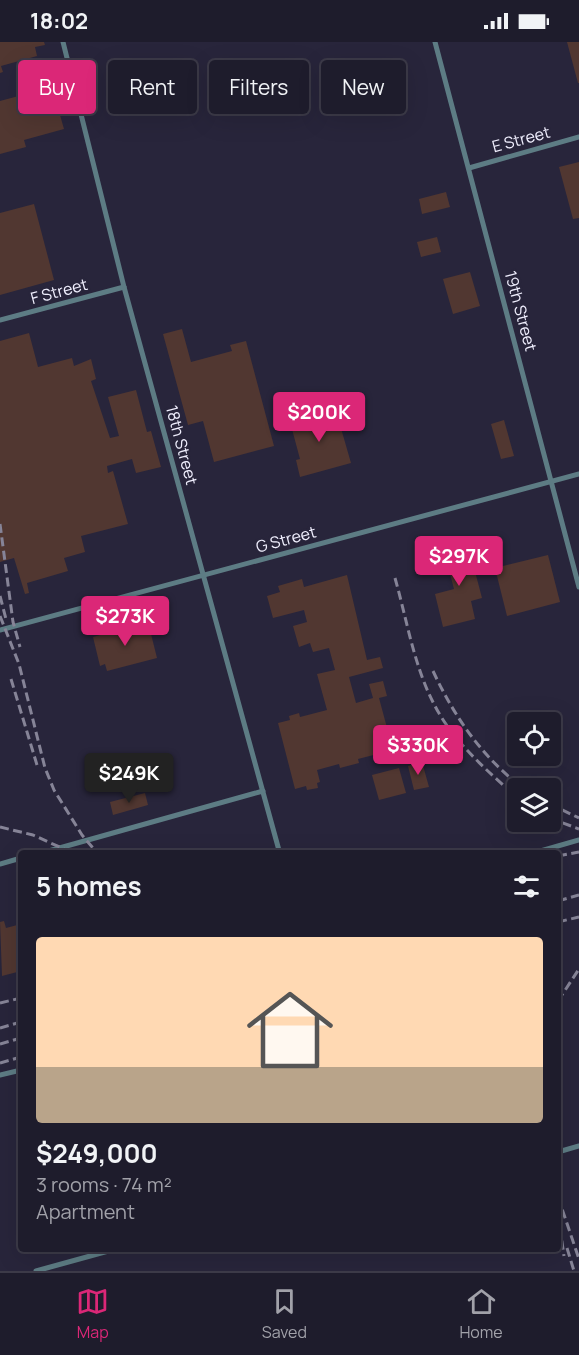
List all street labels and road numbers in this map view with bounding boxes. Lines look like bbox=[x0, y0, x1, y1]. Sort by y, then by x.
street label: E Street bbox=[490, 121, 552, 157]
street label: 19th Street bbox=[500, 268, 542, 354]
street label: F Street bbox=[28, 273, 90, 309]
street label: 18th Street bbox=[161, 403, 203, 487]
street label: G Street bbox=[253, 520, 319, 558]

